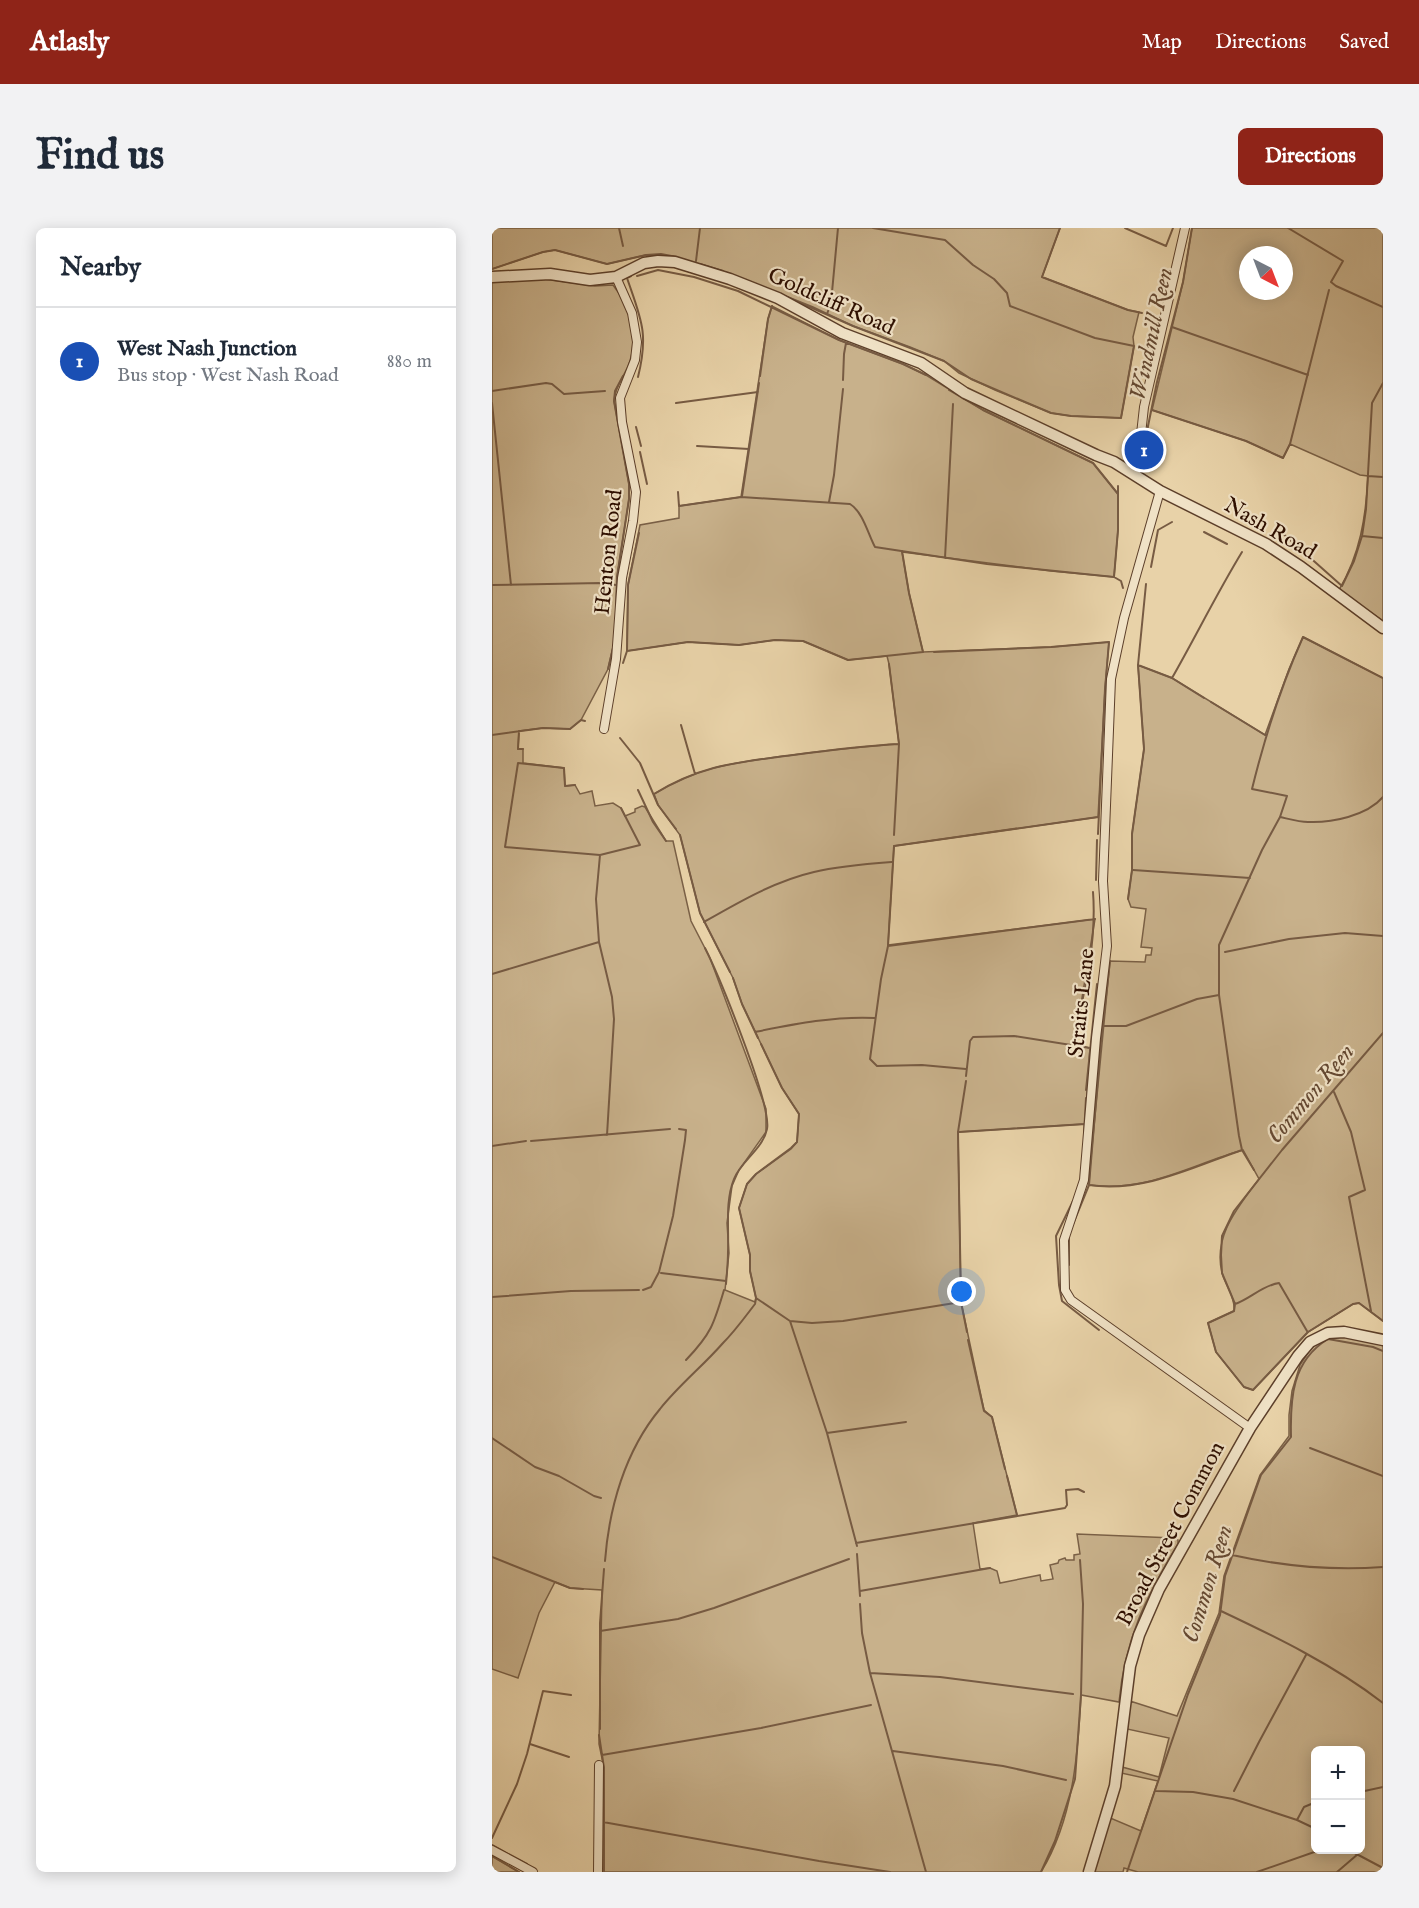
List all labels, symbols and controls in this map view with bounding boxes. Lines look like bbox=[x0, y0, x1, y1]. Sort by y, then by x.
text: Atlasly bbox=[30, 25, 109, 60]
text: Map bbox=[1142, 29, 1182, 56]
text: Directions bbox=[1215, 29, 1306, 56]
text: Saved bbox=[1339, 29, 1389, 56]
button: Directions bbox=[1238, 128, 1383, 185]
text: Find us bbox=[36, 130, 164, 183]
north arrow bbox=[1239, 246, 1293, 300]
text: Nearby bbox=[60, 251, 141, 284]
street label: Goldcliff Road bbox=[763, 262, 899, 343]
water label: Windmill Reen bbox=[1123, 265, 1181, 403]
text: West Nash Junction bbox=[117, 335, 297, 363]
text: 1 bbox=[76, 349, 83, 374]
text: 880 m bbox=[387, 349, 432, 374]
text: Bus stop · West Nash Road bbox=[117, 363, 339, 388]
pin: 1 bbox=[1124, 428, 1164, 472]
street label: Henton Road bbox=[588, 488, 630, 616]
street label: Nash Road bbox=[1219, 491, 1321, 567]
street label: Straits Lane bbox=[1062, 947, 1102, 1059]
water label: Common Reen bbox=[1260, 1037, 1362, 1151]
your location bbox=[947, 1277, 976, 1306]
street label: Broad Street Common bbox=[1111, 1437, 1232, 1631]
water label: Common Reen bbox=[1175, 1521, 1241, 1647]
map controls bbox=[1311, 1746, 1365, 1854]
button: + bbox=[1311, 1746, 1365, 1800]
button: − bbox=[1311, 1800, 1365, 1854]

